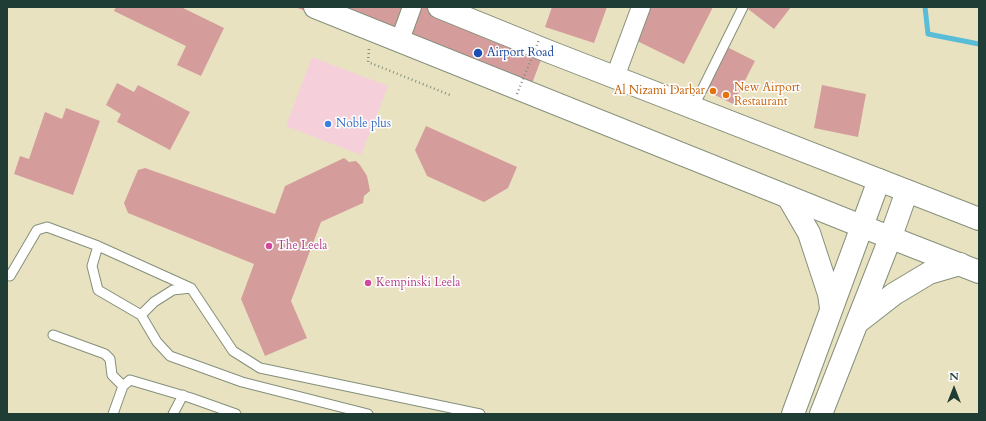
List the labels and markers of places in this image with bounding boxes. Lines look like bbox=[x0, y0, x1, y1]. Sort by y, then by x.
place label: Airport Road bbox=[487, 46, 554, 60]
marker: Airport Road bbox=[472, 47, 484, 59]
place label: New Airport Restaurant bbox=[734, 81, 800, 109]
place label: Al Nizami Darbar bbox=[614, 84, 705, 98]
marker: Al Nizami Darbar bbox=[708, 86, 718, 96]
marker: New Airport Restaurant bbox=[721, 90, 731, 100]
place label: Noble plus bbox=[336, 117, 391, 131]
marker: Noble plus bbox=[323, 119, 333, 129]
place label: The Leela bbox=[277, 239, 327, 253]
marker: The Leela bbox=[264, 241, 274, 251]
place label: Kempinski Leela bbox=[376, 276, 461, 290]
marker: Kempinski Leela bbox=[363, 278, 373, 288]

